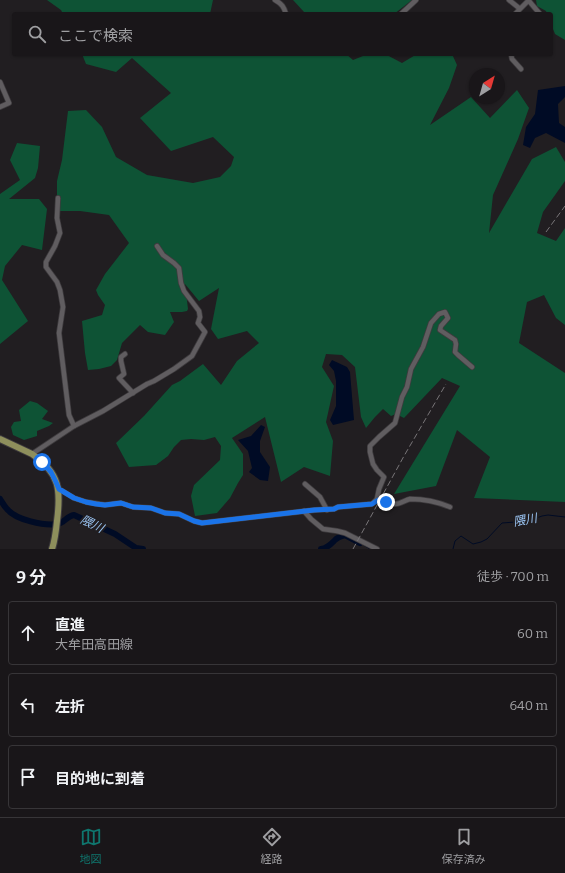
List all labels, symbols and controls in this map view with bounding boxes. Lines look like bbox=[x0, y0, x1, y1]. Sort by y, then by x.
search box bbox=[12, 12, 553, 56]
icon: search bbox=[26, 23, 48, 45]
text: ここで検索 bbox=[58, 27, 133, 45]
north arrow bbox=[469, 68, 505, 104]
route start bbox=[33, 453, 51, 471]
route end bbox=[377, 493, 395, 511]
water label: 隈川 bbox=[512, 511, 540, 529]
water label: 隈川 bbox=[78, 512, 108, 536]
text: 9 分 bbox=[16, 567, 46, 588]
text: 徒歩 · 700 m bbox=[477, 569, 549, 584]
text: 直進 bbox=[55, 616, 85, 634]
icon: ahead bbox=[17, 622, 39, 644]
text: 60 m bbox=[517, 626, 548, 641]
text: 大牟田高田線 bbox=[55, 637, 133, 652]
icon: left bbox=[17, 694, 39, 716]
text: 左折 bbox=[55, 698, 85, 716]
text: 640 m bbox=[509, 698, 548, 713]
icon: arrive bbox=[17, 766, 39, 788]
text: 目的地に到着 bbox=[55, 770, 145, 788]
tab: 地図 bbox=[80, 826, 102, 866]
tab: 経路 bbox=[261, 826, 283, 866]
tab: 保存済み bbox=[442, 826, 486, 866]

